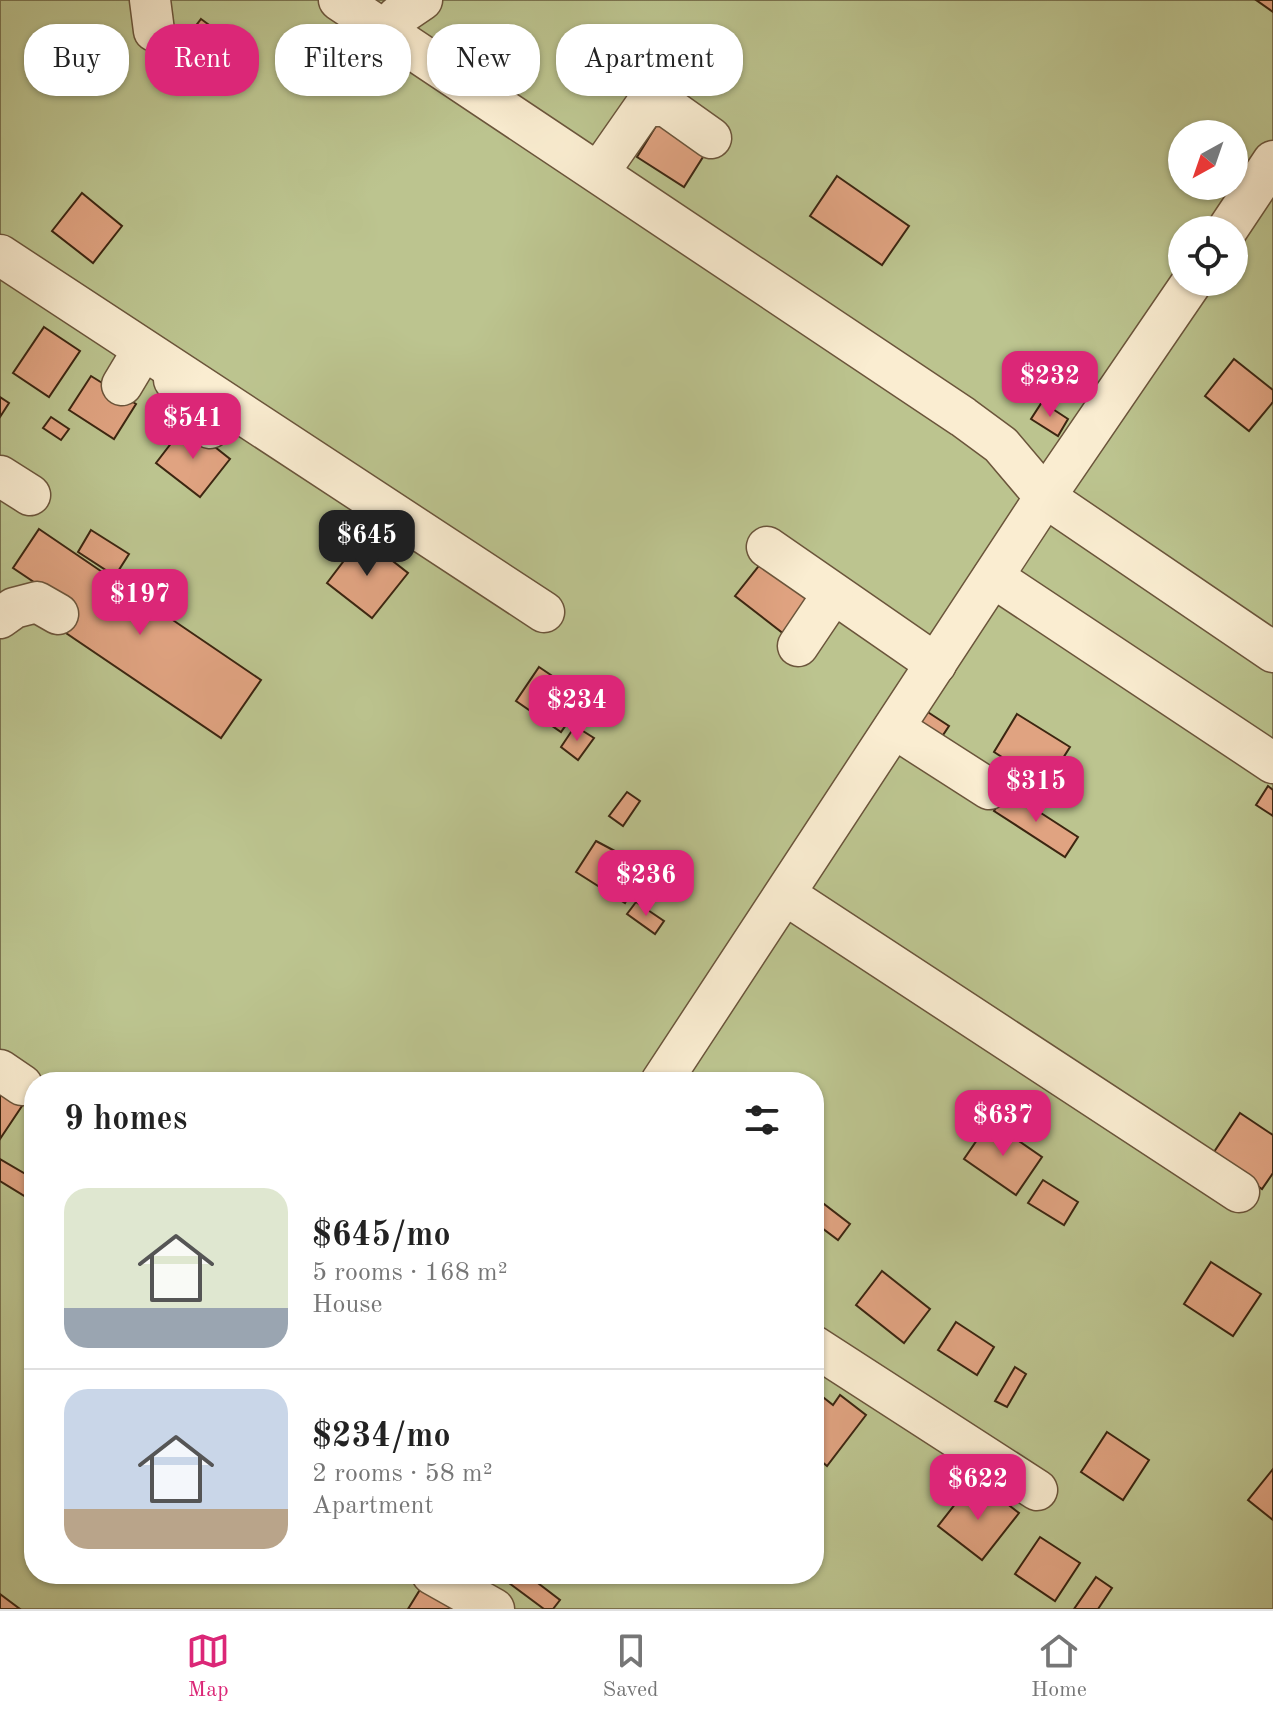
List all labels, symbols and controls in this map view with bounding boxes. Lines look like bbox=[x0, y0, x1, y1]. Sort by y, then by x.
chip: Buy bbox=[24, 24, 129, 96]
chip: Rent bbox=[145, 24, 259, 96]
chip: Filters bbox=[275, 24, 411, 96]
chip: New bbox=[427, 24, 540, 96]
chip: Apartment bbox=[556, 24, 743, 96]
north arrow bbox=[1168, 120, 1248, 200]
map controls bbox=[1168, 120, 1248, 296]
button: locate bbox=[1168, 216, 1248, 296]
pin: $232 bbox=[1003, 351, 1097, 419]
text: $232 bbox=[1020, 364, 1080, 390]
pin: $541 bbox=[146, 393, 240, 461]
text: $541 bbox=[163, 406, 223, 432]
pin: $645 bbox=[320, 510, 414, 578]
text: $645 bbox=[337, 523, 397, 549]
pin: $197 bbox=[93, 569, 187, 637]
text: $197 bbox=[110, 582, 170, 608]
pin: $234 bbox=[530, 675, 624, 743]
text: $234 bbox=[547, 688, 607, 714]
pin: $315 bbox=[989, 756, 1083, 824]
text: $315 bbox=[1006, 769, 1066, 795]
pin: $236 bbox=[599, 850, 693, 918]
text: $236 bbox=[616, 863, 676, 889]
pin: $637 bbox=[956, 1090, 1050, 1158]
icon: filters bbox=[740, 1098, 784, 1142]
text: 9 homes bbox=[64, 1103, 187, 1137]
text: $637 bbox=[973, 1103, 1033, 1129]
text: $645/mo bbox=[312, 1219, 451, 1253]
icon: home bbox=[128, 1220, 224, 1316]
text: 5 rooms · 168 m² bbox=[312, 1260, 508, 1286]
text: House bbox=[312, 1292, 383, 1318]
text: $234/mo bbox=[312, 1420, 451, 1454]
icon: home bbox=[128, 1421, 224, 1517]
pin: $622 bbox=[931, 1454, 1025, 1522]
text: 2 rooms · 58 m² bbox=[312, 1461, 493, 1487]
text: $622 bbox=[948, 1467, 1008, 1493]
text: Apartment bbox=[312, 1493, 434, 1519]
tab: Map bbox=[186, 1629, 230, 1704]
tab: Saved bbox=[603, 1629, 659, 1704]
tab: Home bbox=[1031, 1629, 1087, 1704]

